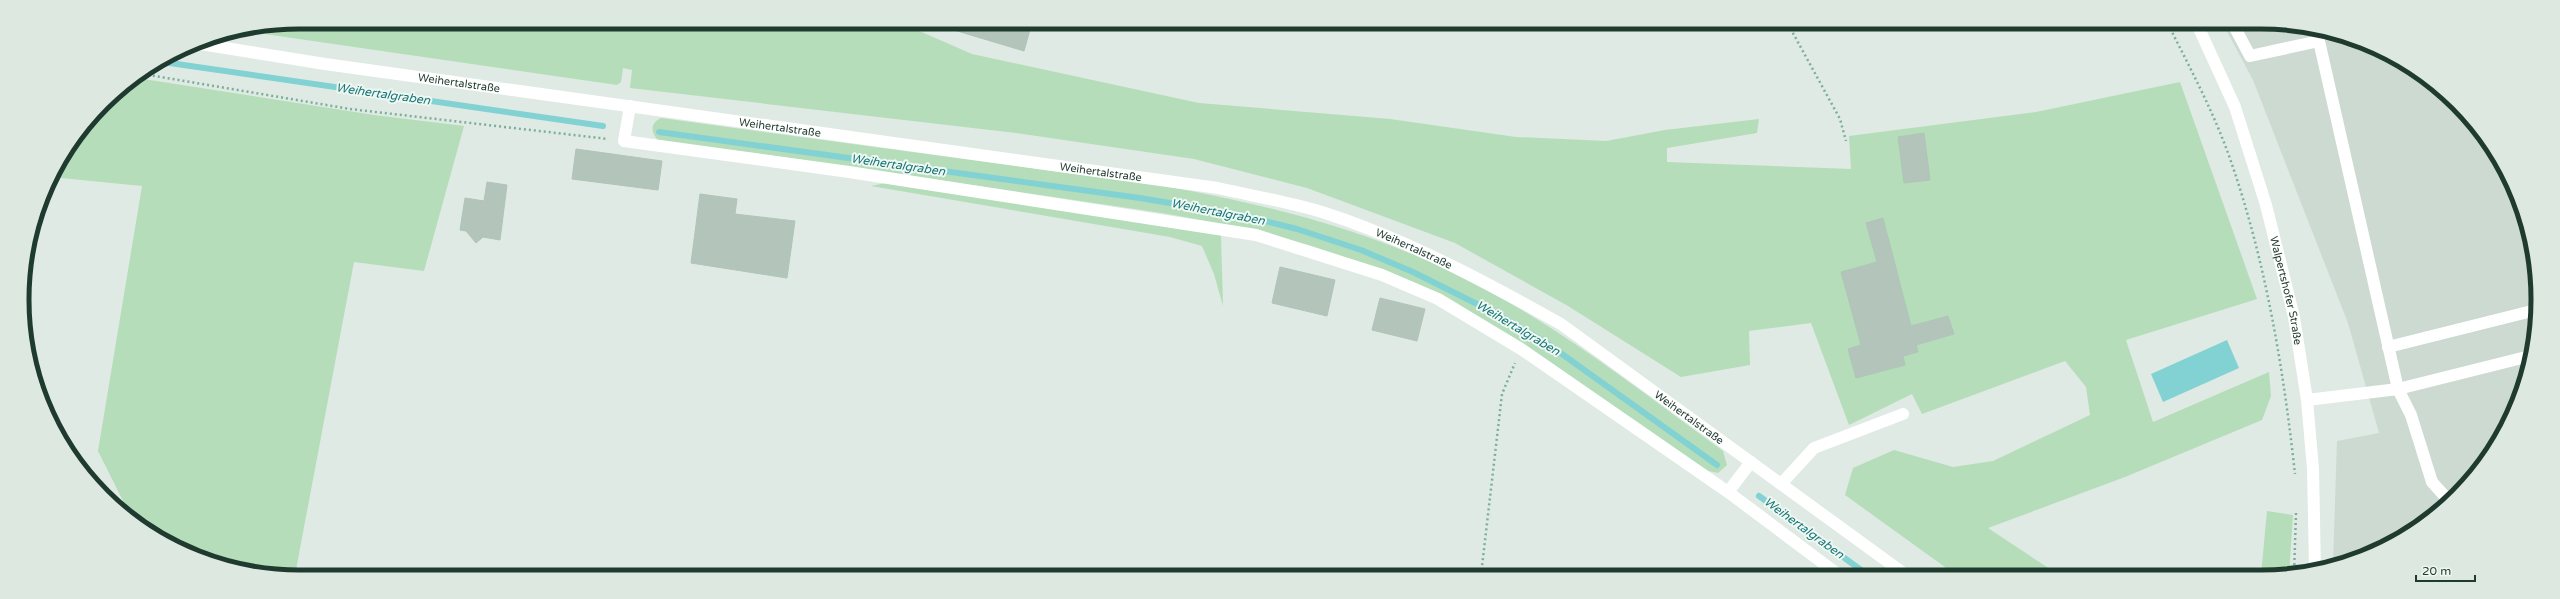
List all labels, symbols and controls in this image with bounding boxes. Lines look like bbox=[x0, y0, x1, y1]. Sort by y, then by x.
street label: Weihertalstraße bbox=[417, 70, 501, 95]
water label: Weihertalgraben bbox=[335, 80, 432, 108]
street label: Weihertalstraße bbox=[738, 115, 822, 139]
water label: Weihertalgraben bbox=[850, 151, 947, 179]
street label: Weihertalstraße bbox=[1059, 160, 1143, 184]
water label: Weihertalgraben bbox=[1170, 196, 1267, 228]
street label: Weihertalstraße bbox=[1374, 226, 1454, 271]
street label: Walpertshofer Straße bbox=[2268, 235, 2305, 346]
water label: Weihertalgraben bbox=[1474, 298, 1563, 359]
street label: Weihertalstraße bbox=[1652, 388, 1727, 447]
water label: Weihertalgraben bbox=[1761, 494, 1847, 562]
scale bar bbox=[2416, 557, 2475, 583]
text: 20 m bbox=[2422, 564, 2451, 578]

